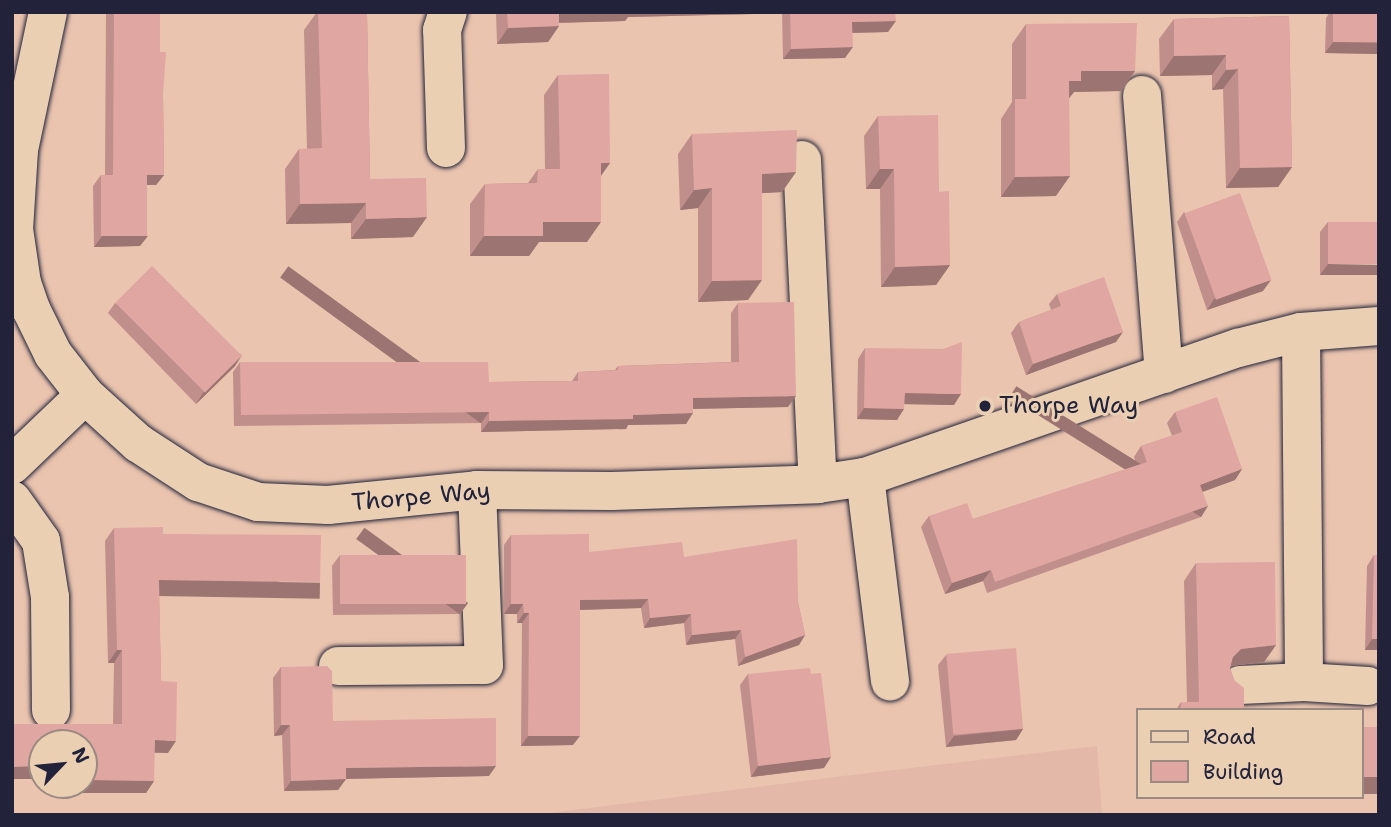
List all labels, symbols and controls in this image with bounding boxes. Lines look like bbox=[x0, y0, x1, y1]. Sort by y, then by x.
place label: Thorpe Way bbox=[999, 392, 1138, 420]
marker: Thorpe Way bbox=[977, 398, 993, 414]
street label: Thorpe Way bbox=[350, 477, 492, 517]
legend bbox=[1136, 708, 1363, 799]
text: Road bbox=[1203, 723, 1256, 751]
north arrow bbox=[28, 729, 98, 799]
text: N bbox=[66, 743, 95, 768]
text: Building bbox=[1203, 758, 1283, 786]

